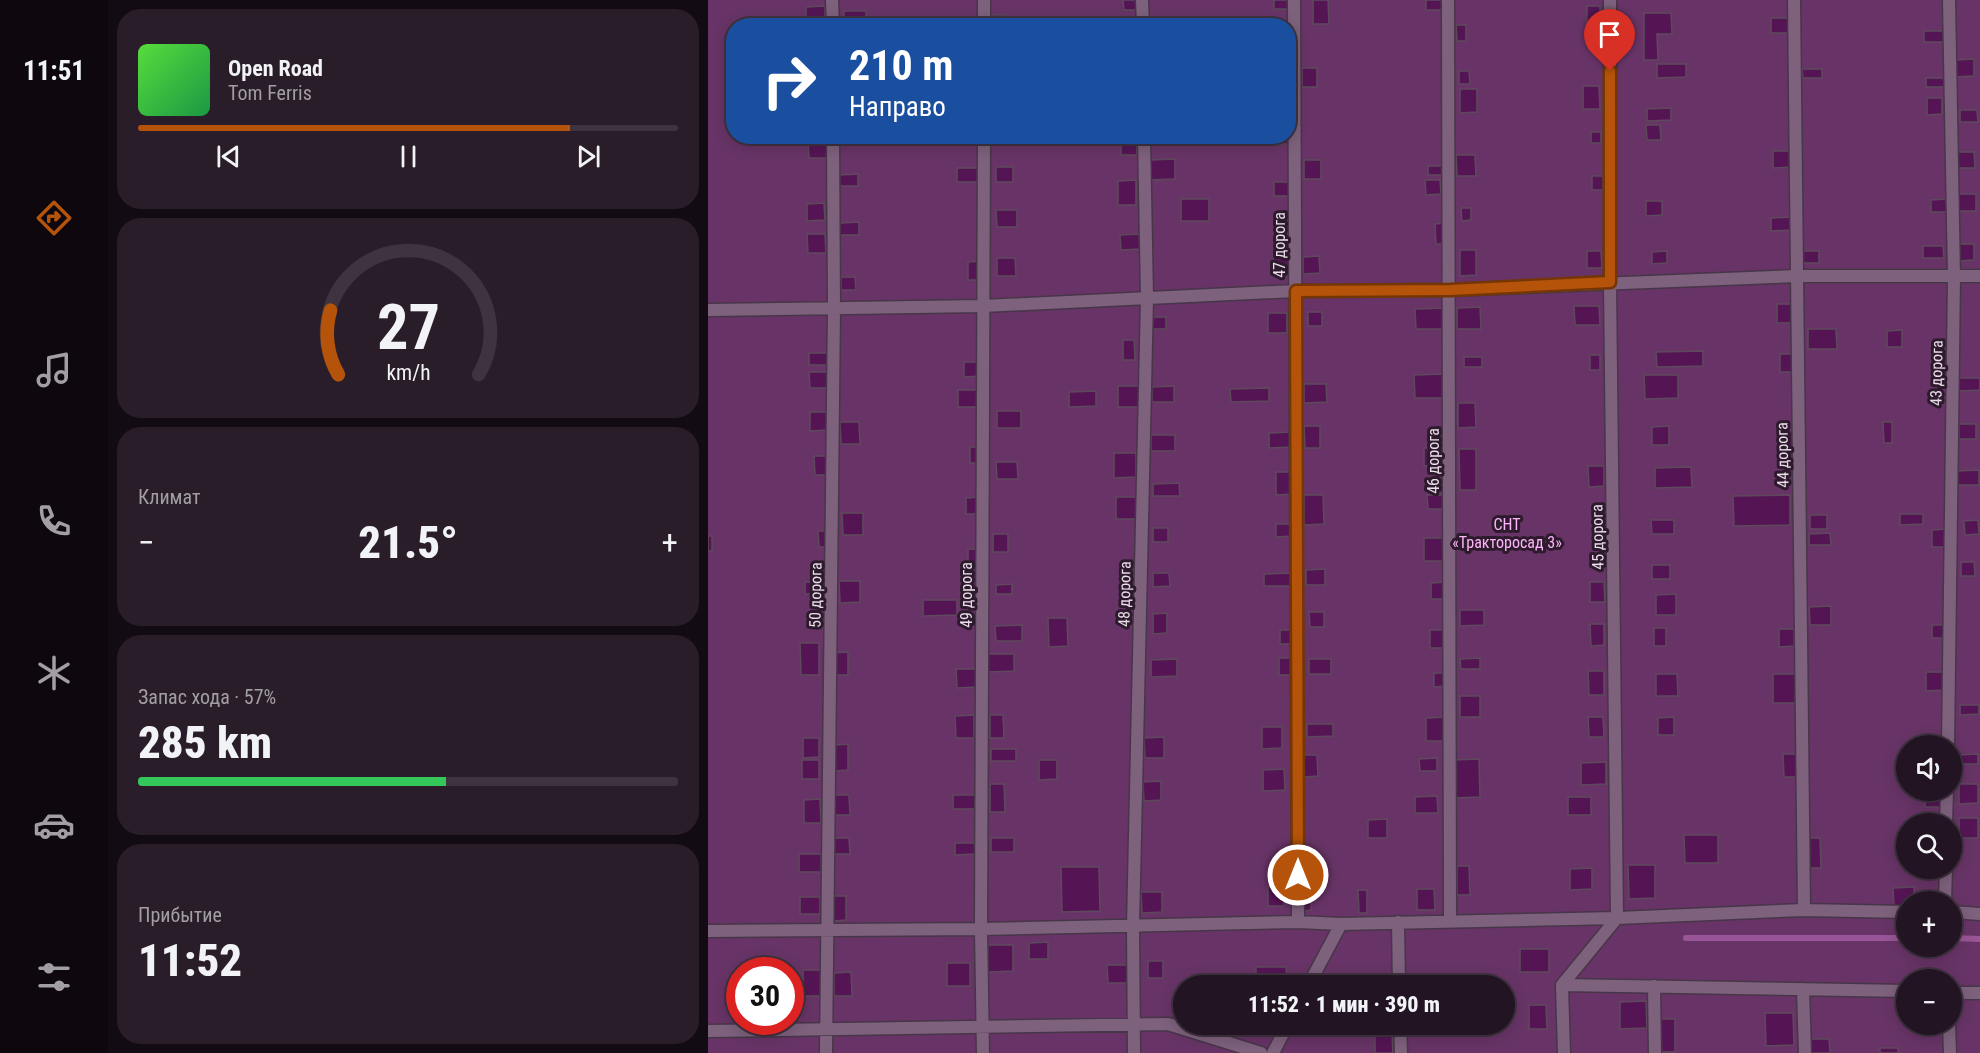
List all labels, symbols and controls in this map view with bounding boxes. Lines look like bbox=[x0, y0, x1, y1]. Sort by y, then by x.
pin bbox=[1584, 9, 1635, 71]
icon: arrive bbox=[1593, 18, 1626, 51]
text: 210 m bbox=[849, 41, 954, 90]
icon: right bbox=[750, 42, 828, 120]
text: 11:51 bbox=[23, 55, 85, 87]
text: Open Road bbox=[228, 56, 323, 81]
text: Tom Ferris bbox=[228, 81, 312, 105]
text: Направо bbox=[849, 91, 946, 123]
icon: previous bbox=[212, 140, 245, 173]
icon: pause bbox=[392, 140, 425, 173]
icon: next bbox=[572, 140, 605, 173]
icon: directions bbox=[33, 197, 75, 239]
street label: 47 дорога bbox=[1270, 212, 1289, 278]
text: 27 bbox=[376, 291, 440, 364]
street label: 43 дорога bbox=[1926, 340, 1947, 406]
icon: music bbox=[33, 349, 75, 391]
text: km/h bbox=[386, 360, 430, 385]
street label: 44 дорога bbox=[1772, 422, 1793, 488]
street label: 46 дорога bbox=[1424, 428, 1443, 494]
text: Климат bbox=[138, 485, 200, 509]
icon: phone bbox=[33, 500, 75, 542]
street label: 45 дорога bbox=[1587, 504, 1608, 570]
park label: СНТ «Тракторосад 3» bbox=[1452, 515, 1562, 552]
text: 21.5° bbox=[358, 516, 458, 569]
text: − bbox=[138, 523, 155, 562]
text: + bbox=[662, 523, 678, 562]
street label: 48 дорога bbox=[1114, 561, 1135, 627]
street label: 50 дорога bbox=[805, 562, 826, 628]
street label: 49 дорога bbox=[957, 562, 976, 628]
icon: climate bbox=[33, 652, 75, 694]
text: Запас хода · 57% bbox=[138, 685, 276, 709]
text: 285 km bbox=[138, 716, 272, 769]
map controls bbox=[1896, 735, 1962, 1035]
button: sound bbox=[1896, 735, 1962, 801]
icon: car bbox=[33, 804, 75, 846]
button: search bbox=[1896, 813, 1962, 879]
position arrow bbox=[1266, 843, 1330, 907]
button: + bbox=[1896, 891, 1962, 957]
text: Прибытие bbox=[138, 903, 222, 927]
text: 11:52 bbox=[138, 934, 242, 987]
icon: filters bbox=[33, 956, 75, 998]
speed limit sign: 30 bbox=[726, 957, 804, 1035]
button: − bbox=[1896, 969, 1962, 1035]
text: 11:52 · 1 мин · 390 m bbox=[1248, 992, 1440, 1017]

